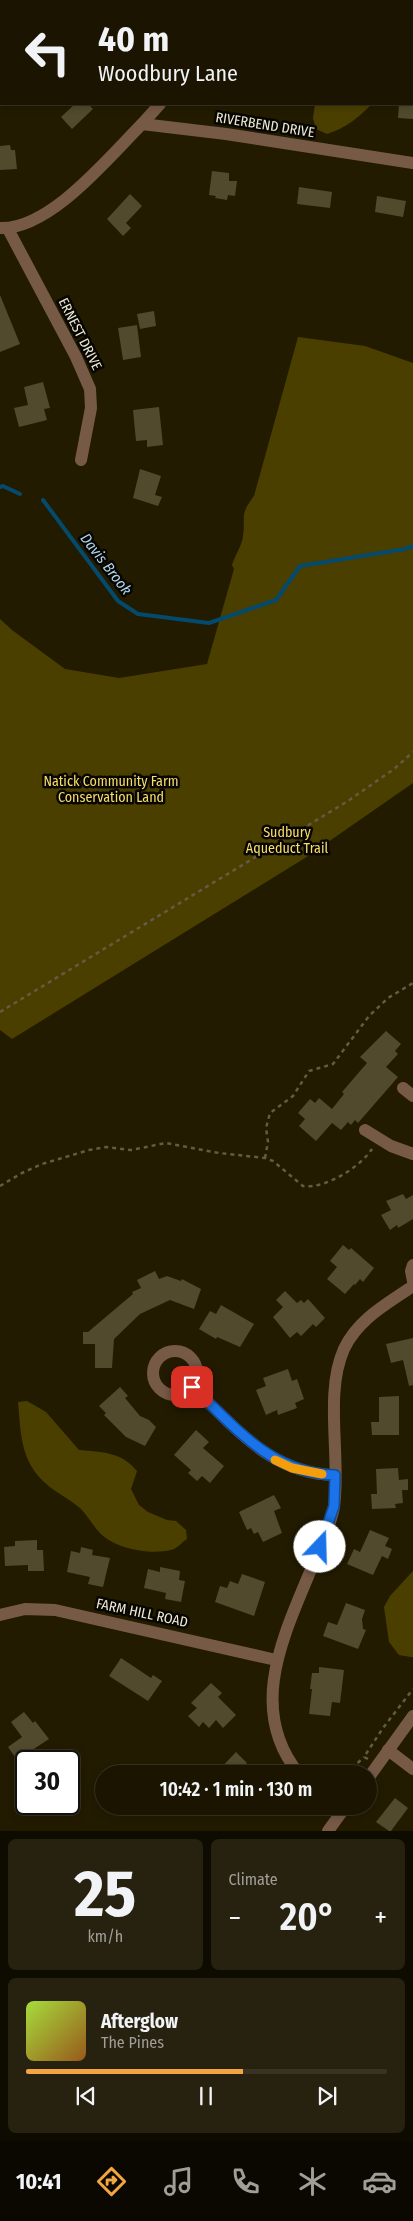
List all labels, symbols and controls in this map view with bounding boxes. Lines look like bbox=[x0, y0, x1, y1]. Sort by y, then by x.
text: 40 m bbox=[98, 18, 169, 60]
icon: left bbox=[15, 20, 80, 85]
text: Woodbury Lane bbox=[98, 60, 238, 87]
street label: RIVERBEND DRIVE bbox=[214, 109, 316, 141]
street label: ERNEST DRIVE bbox=[55, 295, 106, 373]
water label: Davis Brook bbox=[76, 530, 136, 599]
park label: Natick Community Farm Conservation Land bbox=[43, 773, 179, 806]
park label: Sudbury Aqueduct Trail bbox=[246, 824, 328, 857]
pin bbox=[171, 1366, 213, 1408]
icon: arrive bbox=[178, 1373, 206, 1401]
position arrow bbox=[293, 1520, 345, 1572]
street label: FARM HILL ROAD bbox=[95, 1595, 189, 1631]
speed limit sign: 30 bbox=[15, 1750, 80, 1815]
text: 10:42 · 1 min · 130 m bbox=[160, 1778, 312, 1801]
text: 25 bbox=[74, 1855, 136, 1933]
text: Climate bbox=[229, 1870, 278, 1889]
text: 20° bbox=[280, 1894, 336, 1940]
text: − bbox=[229, 1901, 241, 1934]
text: + bbox=[374, 1901, 387, 1934]
text: km/h bbox=[87, 1927, 123, 1946]
text: Afterglow bbox=[101, 2010, 178, 2033]
text: The Pines bbox=[101, 2033, 164, 2052]
icon: previous bbox=[72, 2082, 100, 2110]
icon: pause bbox=[192, 2082, 220, 2110]
icon: next bbox=[313, 2082, 341, 2110]
icon: directions bbox=[94, 2164, 129, 2199]
icon: music bbox=[161, 2164, 196, 2199]
icon: phone bbox=[228, 2164, 263, 2199]
icon: climate bbox=[295, 2164, 330, 2199]
icon: car bbox=[362, 2164, 397, 2199]
text: 10:41 bbox=[16, 2168, 61, 2195]

